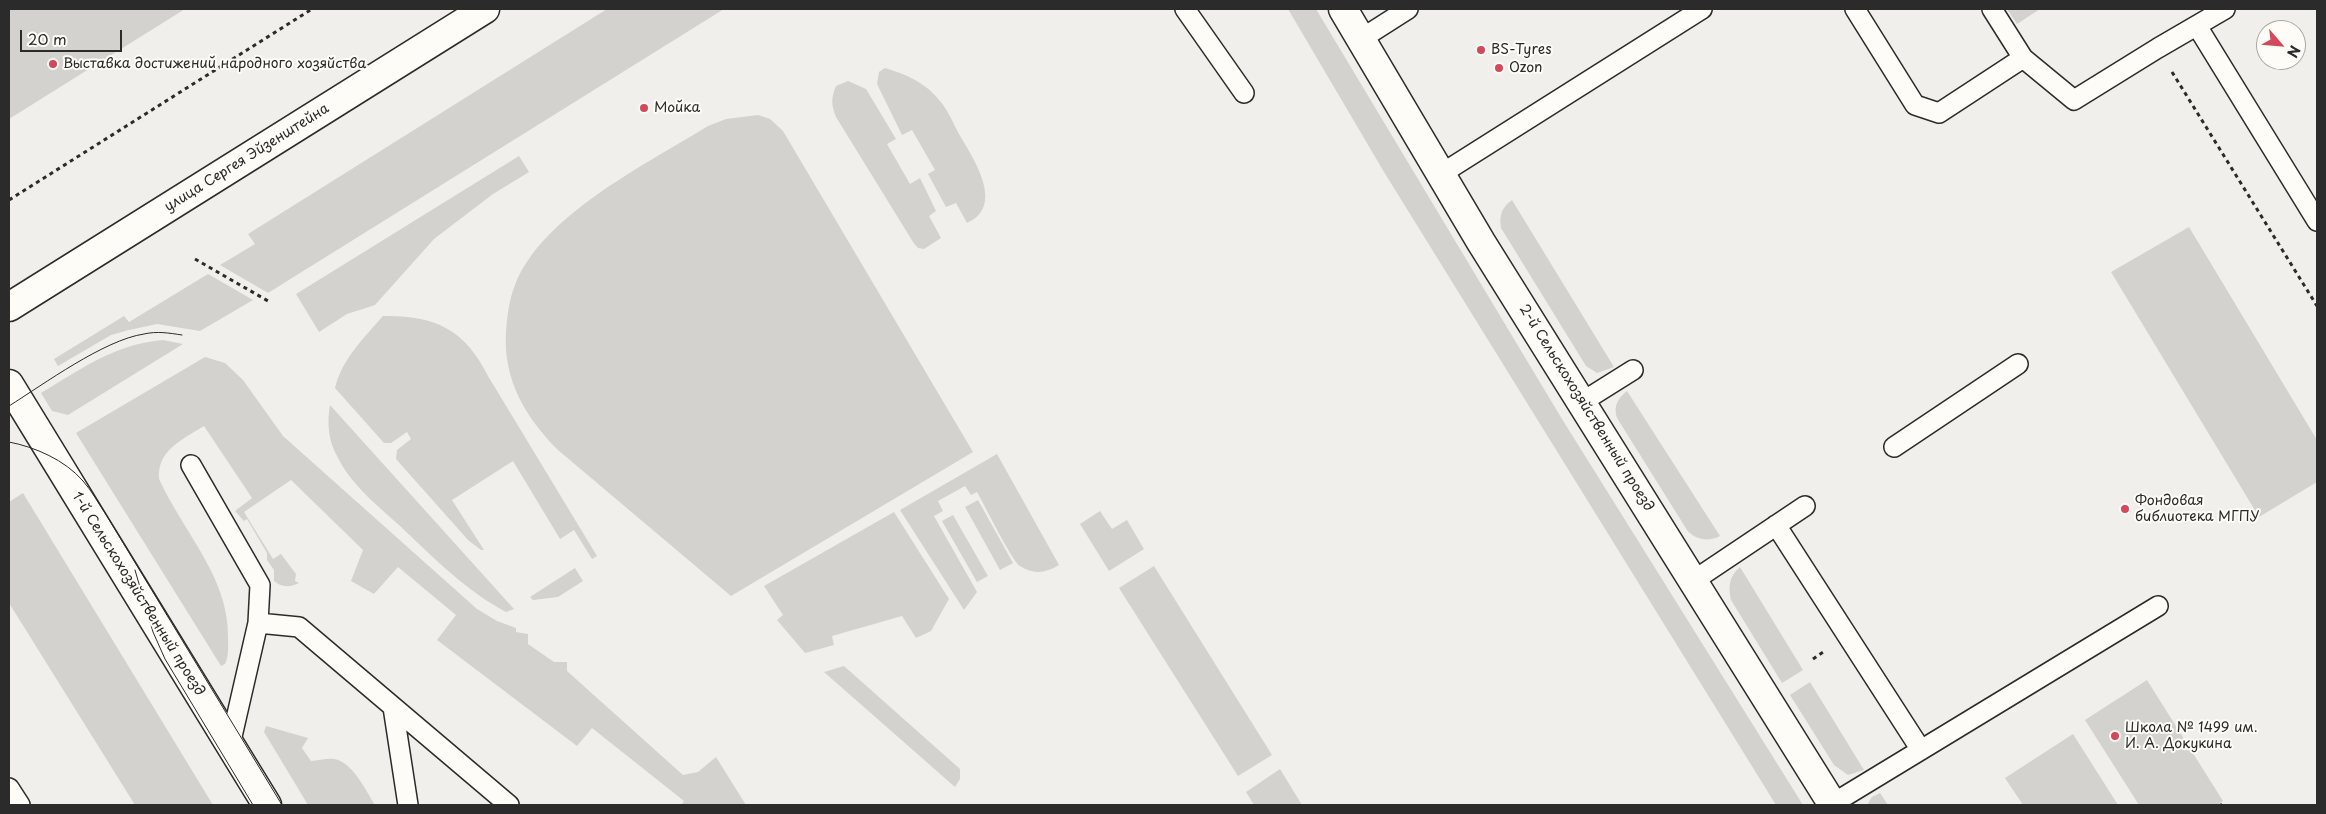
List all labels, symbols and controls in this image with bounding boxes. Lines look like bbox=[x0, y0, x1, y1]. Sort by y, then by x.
scale bar bbox=[22, 20, 125, 52]
north arrow bbox=[2256, 20, 2306, 70]
text: 20 m bbox=[28, 27, 67, 50]
place label: BS-Tyres bbox=[1491, 42, 1552, 58]
text: N bbox=[2282, 42, 2306, 61]
marker: BS-Tyres bbox=[1475, 44, 1487, 56]
place label: Выставка достижений народного хозяйства bbox=[63, 56, 366, 72]
marker: Выставка достижений народного хозяйства bbox=[47, 58, 59, 70]
place label: Ozon bbox=[1509, 60, 1542, 76]
marker: Ozon bbox=[1493, 62, 1505, 74]
street label: улица Сергея Эйзенштейна bbox=[162, 100, 332, 216]
place label: Мойка bbox=[654, 100, 700, 116]
marker: Мойка bbox=[638, 102, 650, 114]
street label: 2-й Сельскохозяйственный проезд bbox=[1515, 302, 1657, 514]
street label: 1-й Сельскохозяйственный проезд bbox=[68, 489, 208, 699]
place label: Фондовая библиотека МГПУ bbox=[2135, 493, 2259, 526]
marker: Фондовая библиотека МГПУ bbox=[2119, 503, 2131, 515]
place label: Школа № 1499 им. И. А. Докукина bbox=[2125, 720, 2258, 752]
marker: Школа № 1499 им. И. А. Докукина bbox=[2109, 730, 2121, 742]

